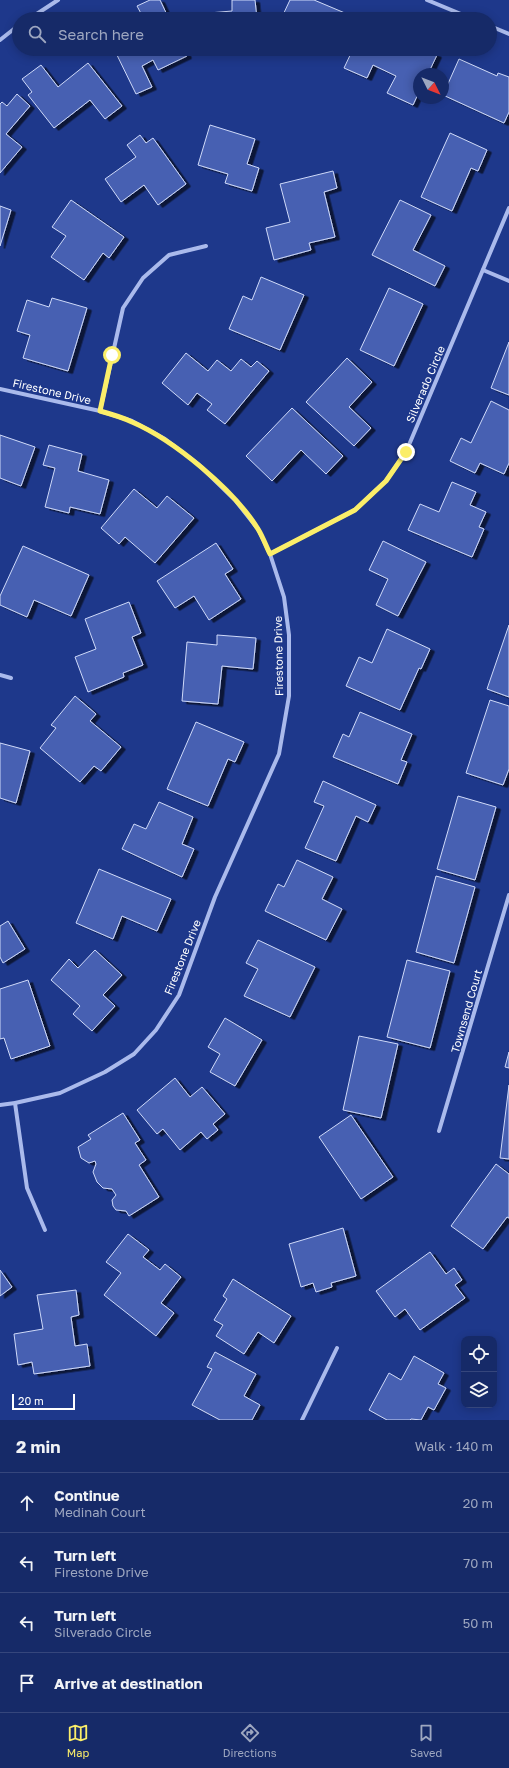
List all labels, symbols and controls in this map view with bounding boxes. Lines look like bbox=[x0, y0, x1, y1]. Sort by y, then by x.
search box bbox=[12, 12, 497, 56]
icon: search bbox=[26, 23, 48, 45]
text: Search here bbox=[58, 25, 144, 43]
north arrow bbox=[413, 68, 449, 104]
street label: Silverado Circle bbox=[403, 343, 447, 425]
route start bbox=[103, 346, 121, 364]
street label: Firestone Drive bbox=[12, 376, 92, 406]
route end bbox=[397, 443, 415, 461]
street label: Firestone Drive bbox=[271, 616, 285, 696]
street label: Firestone Drive bbox=[161, 917, 203, 997]
street label: Townsend Court bbox=[448, 968, 484, 1054]
map controls bbox=[461, 1336, 497, 1408]
button: locate bbox=[461, 1336, 497, 1372]
button: layers bbox=[461, 1372, 497, 1408]
scale bar bbox=[12, 1392, 75, 1411]
text: 20 m bbox=[18, 1394, 44, 1407]
text: 2 min bbox=[16, 1436, 60, 1457]
text: Walk · 140 m bbox=[415, 1438, 493, 1454]
text: Continue bbox=[54, 1486, 120, 1504]
icon: ahead bbox=[16, 1492, 38, 1514]
text: 20 m bbox=[463, 1495, 493, 1511]
text: Medinah Court bbox=[54, 1504, 146, 1520]
text: Turn left bbox=[54, 1546, 116, 1564]
icon: left bbox=[16, 1552, 38, 1574]
text: 70 m bbox=[463, 1555, 493, 1571]
text: Firestone Drive bbox=[54, 1564, 149, 1580]
text: Turn left bbox=[54, 1606, 116, 1624]
icon: left bbox=[16, 1612, 38, 1634]
text: 50 m bbox=[463, 1615, 493, 1631]
text: Silverado Circle bbox=[54, 1624, 152, 1640]
icon: arrive bbox=[16, 1672, 38, 1694]
text: Arrive at destination bbox=[54, 1674, 203, 1692]
tab: Map bbox=[67, 1722, 89, 1759]
tab: Directions bbox=[223, 1722, 277, 1759]
tab: Saved bbox=[410, 1722, 442, 1759]

